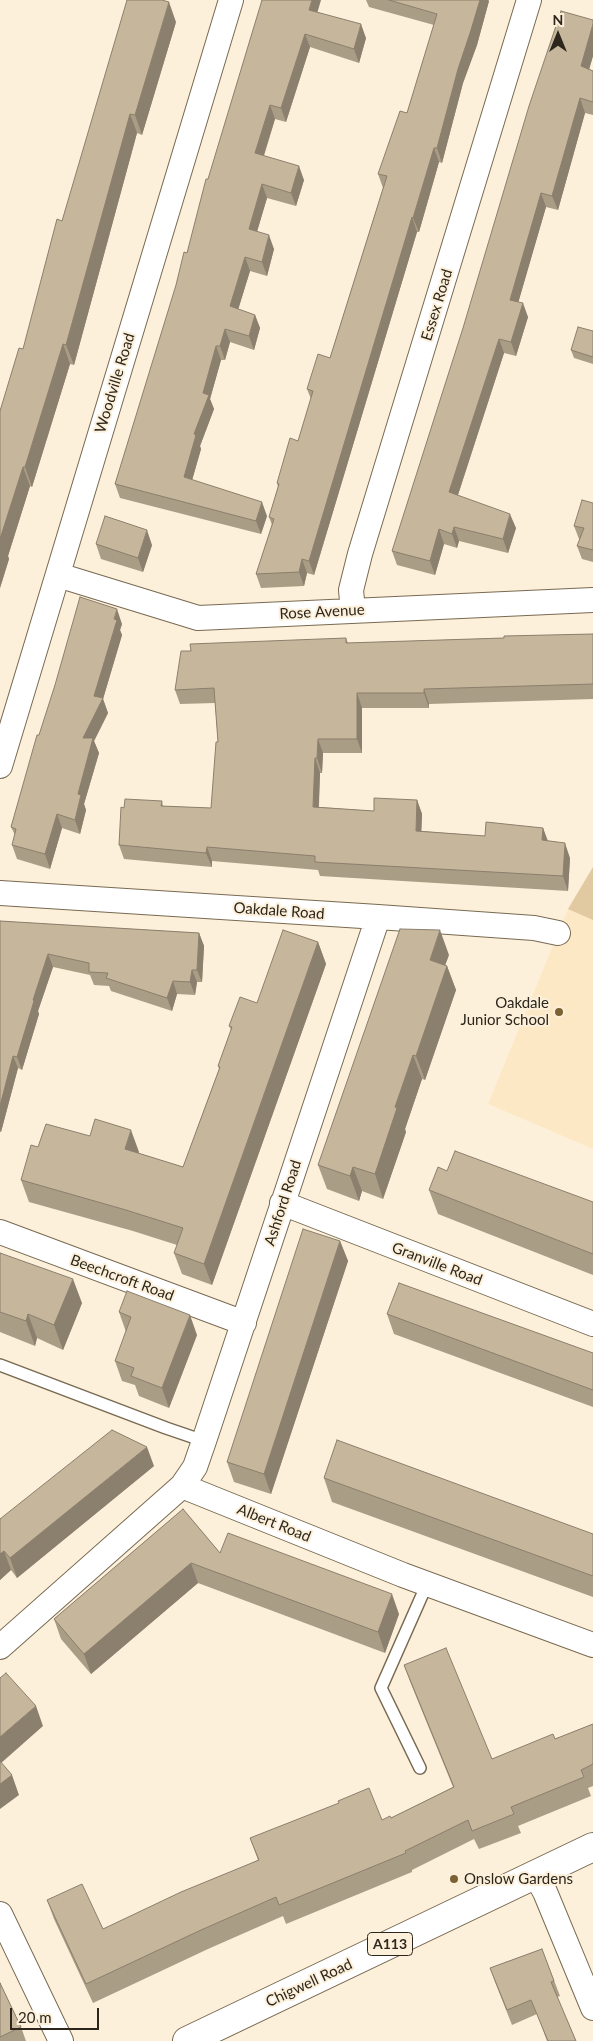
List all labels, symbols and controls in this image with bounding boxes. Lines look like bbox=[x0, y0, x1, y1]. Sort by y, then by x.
north arrow bbox=[533, 10, 583, 60]
text: N bbox=[553, 11, 563, 28]
street label: Essex Road bbox=[418, 267, 456, 343]
street label: Woodville Road bbox=[91, 331, 139, 435]
street label: Rose Avenue bbox=[279, 601, 365, 623]
street label: Oakdale Road bbox=[233, 899, 325, 923]
place label: Oakdale Junior School bbox=[461, 994, 549, 1029]
marker: Oakdale Junior School bbox=[553, 1006, 565, 1018]
street label: Ashford Road bbox=[261, 1158, 305, 1248]
street label: Granville Road bbox=[389, 1239, 485, 1289]
street label: Beechcroft Road bbox=[68, 1251, 176, 1305]
street label: Albert Road bbox=[234, 1500, 314, 1546]
place label: Onslow Gardens bbox=[464, 1870, 573, 1888]
marker: Onslow Gardens bbox=[448, 1873, 460, 1885]
road number: A113 bbox=[368, 1932, 412, 1956]
street label: Chigwell Road bbox=[263, 1955, 355, 2011]
scale bar bbox=[12, 1998, 101, 2030]
text: 20 m bbox=[18, 2008, 52, 2026]

